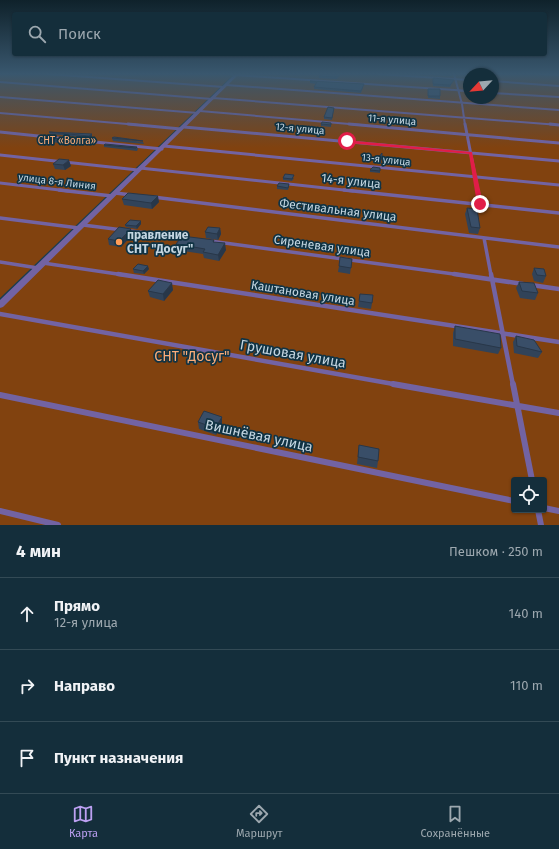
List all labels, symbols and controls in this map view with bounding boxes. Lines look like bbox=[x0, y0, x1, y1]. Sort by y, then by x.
search box bbox=[12, 12, 547, 56]
icon: search bbox=[26, 23, 48, 45]
text: Поиск bbox=[58, 25, 101, 43]
north arrow bbox=[463, 68, 499, 104]
street label: 11-я улица bbox=[367, 112, 417, 128]
street label: 12-я улица bbox=[275, 121, 325, 137]
route start bbox=[338, 132, 356, 150]
park label: СНТ «Волга» bbox=[38, 135, 97, 147]
street label: 13-я улица bbox=[361, 151, 411, 169]
street label: улица 8-я Линия bbox=[18, 171, 96, 193]
street label: 14-я улица bbox=[321, 171, 381, 191]
route end bbox=[471, 195, 489, 213]
street label: Фестивальная улица bbox=[279, 196, 397, 224]
place label: правление СНТ "Досуг" bbox=[127, 228, 193, 256]
street label: Сиреневая улица bbox=[273, 232, 371, 260]
marker: правление СНТ "Досуг" bbox=[114, 237, 124, 247]
street label: Каштановая улица bbox=[250, 278, 356, 308]
street label: Грушовая улица bbox=[239, 336, 347, 372]
park label: СНТ "Досуг" bbox=[154, 348, 230, 365]
street label: Вишнёвая улица bbox=[204, 416, 314, 456]
map controls bbox=[511, 477, 547, 513]
button: locate bbox=[511, 477, 547, 513]
text: 4 мин bbox=[16, 541, 61, 562]
text: Пешком · 250 m bbox=[449, 544, 543, 559]
text: Прямо bbox=[54, 597, 100, 615]
icon: ahead bbox=[16, 603, 38, 625]
text: 140 m bbox=[509, 606, 543, 621]
text: 12-я улица bbox=[54, 615, 118, 630]
icon: right bbox=[16, 675, 38, 697]
text: Направо bbox=[54, 677, 115, 695]
text: 110 m bbox=[510, 678, 543, 693]
icon: arrive bbox=[16, 747, 38, 769]
text: Пункт назначения bbox=[54, 749, 183, 767]
tab: Карта bbox=[69, 803, 98, 840]
tab: Маршрут bbox=[236, 803, 283, 840]
tab: Сохранённые bbox=[420, 803, 490, 840]

